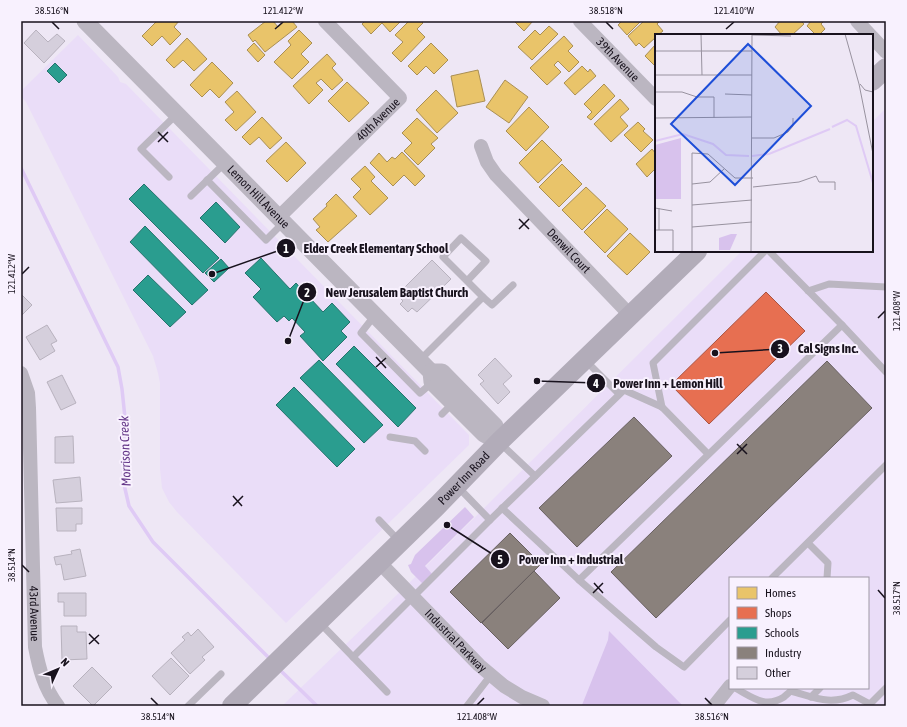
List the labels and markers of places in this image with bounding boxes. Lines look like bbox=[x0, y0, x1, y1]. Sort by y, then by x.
callout: Elder Creek Elementary School bbox=[276, 236, 457, 261]
callout: New Jerusalem Baptist Church bbox=[297, 280, 476, 305]
callout: Cal Signs Inc. bbox=[770, 336, 866, 361]
callout: Power Inn + Lemon Hill bbox=[586, 371, 731, 396]
callout: Power Inn + Industrial bbox=[490, 547, 631, 572]

